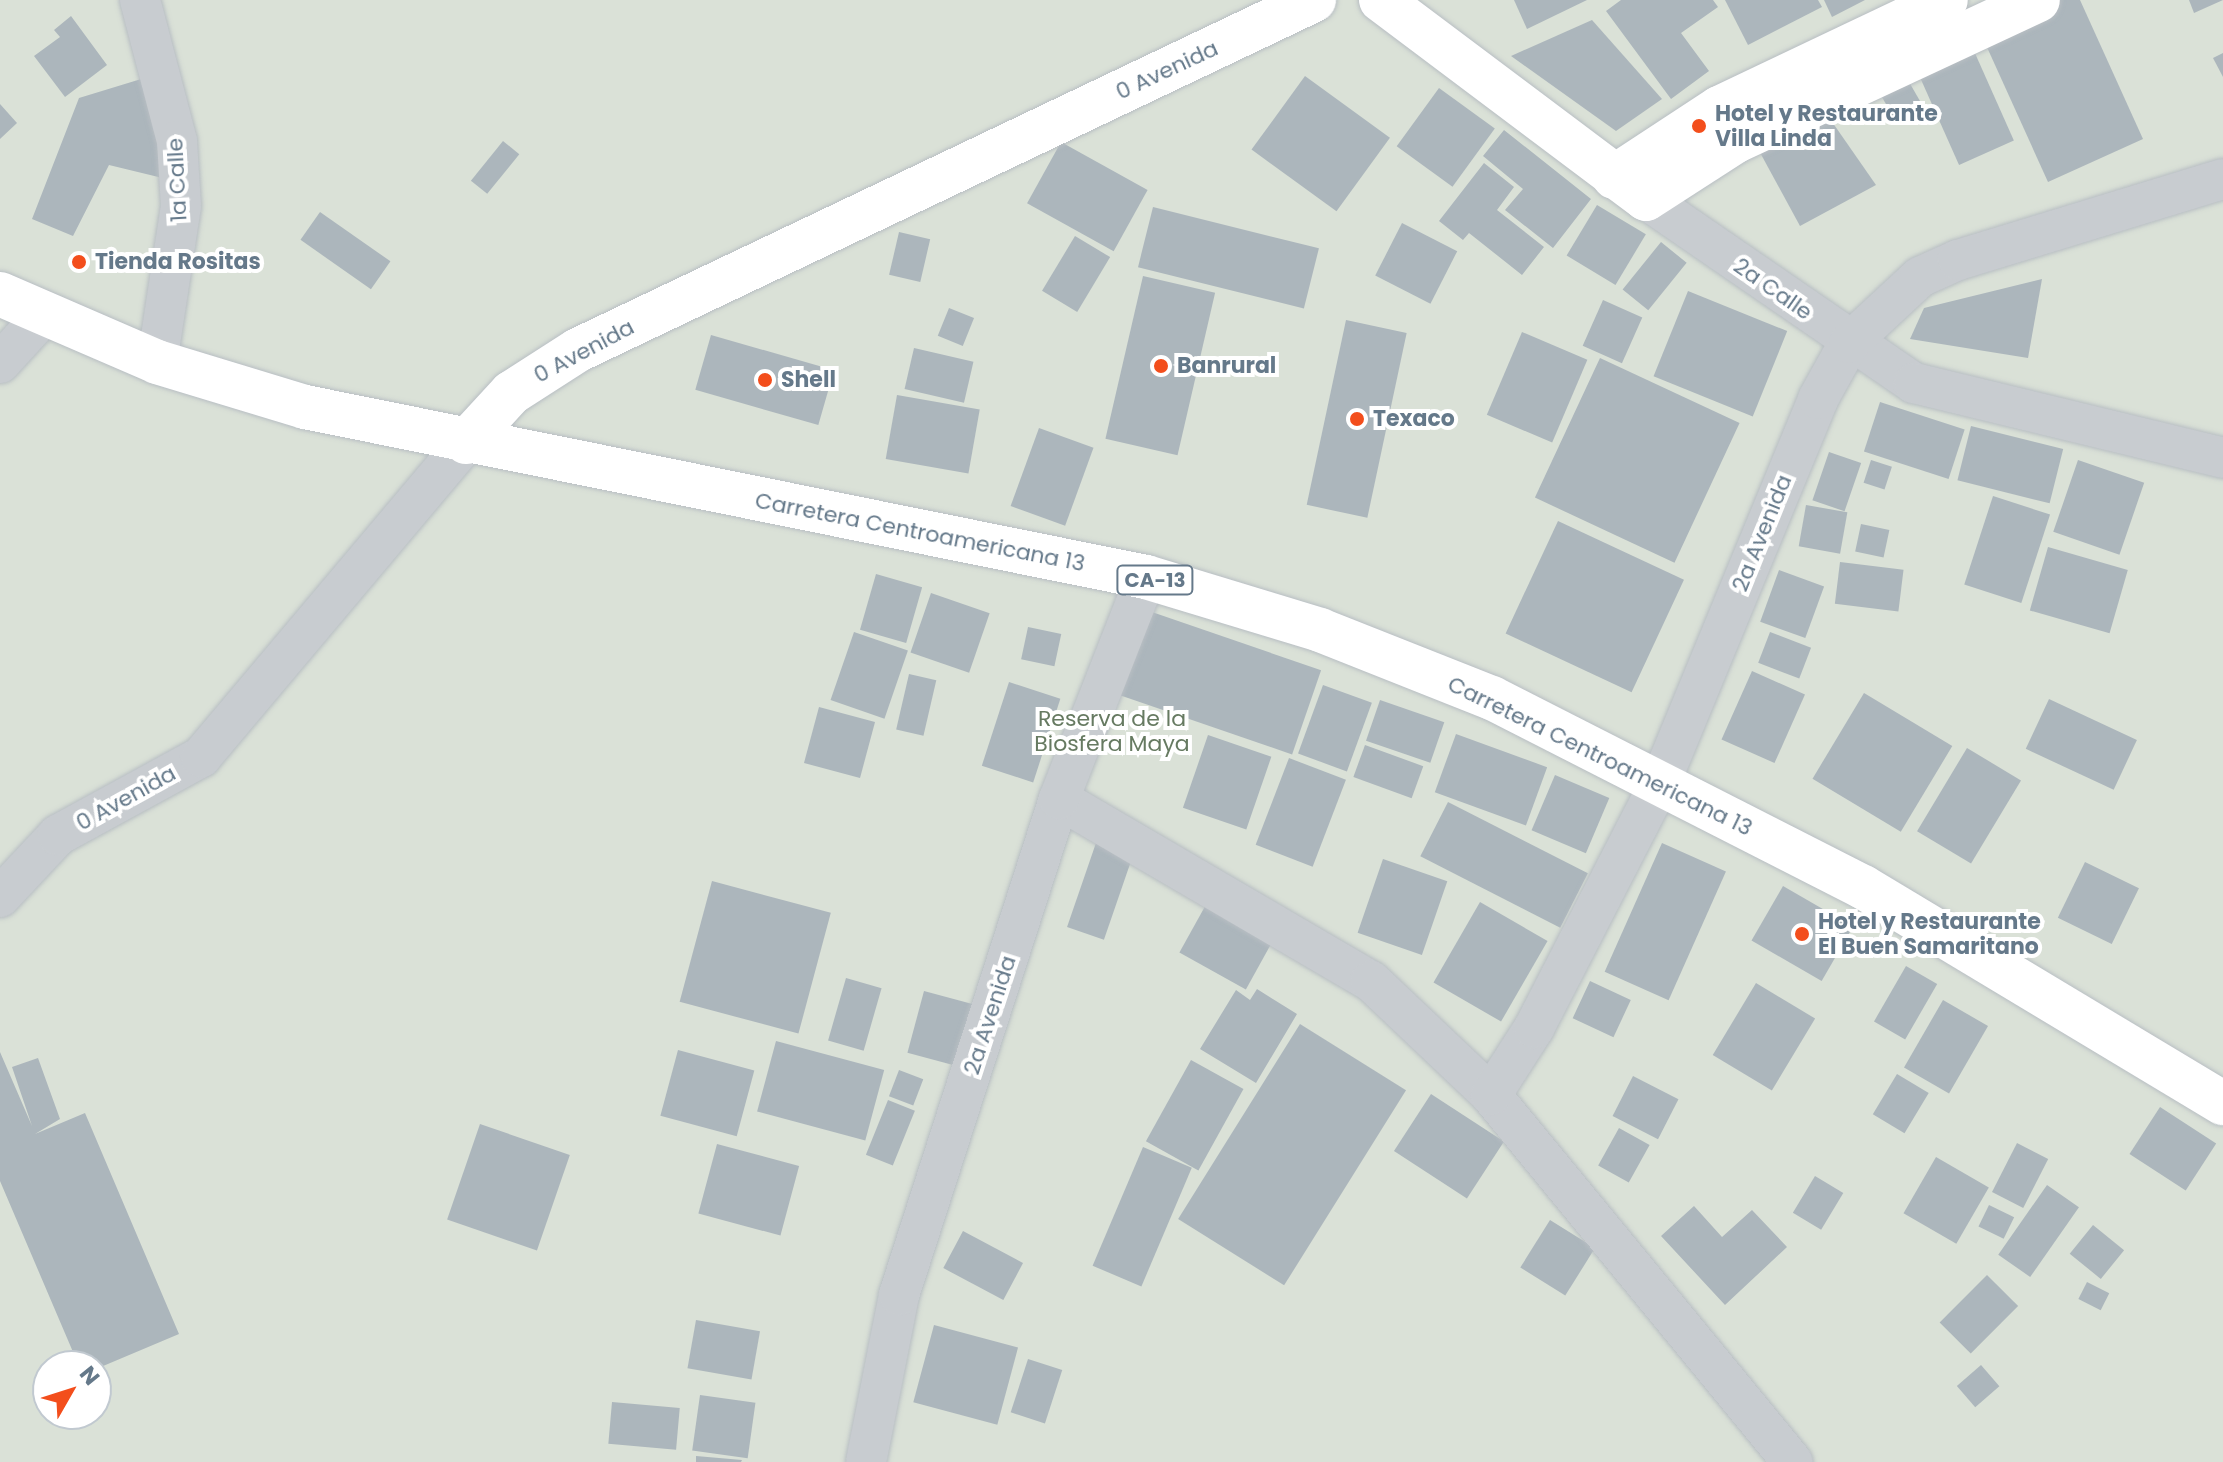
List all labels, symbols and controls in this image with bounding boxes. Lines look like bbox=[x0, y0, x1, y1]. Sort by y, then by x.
street label: 0 Avenida bbox=[1112, 35, 1222, 105]
place label: Hotel y Restaurante Villa Linda bbox=[1715, 100, 1938, 152]
marker: Hotel y Restaurante Villa Linda bbox=[1690, 117, 1708, 135]
street label: 1a Calle bbox=[162, 137, 192, 223]
place label: Tienda Rositas bbox=[95, 249, 261, 275]
street label: 2a Calle bbox=[1729, 252, 1817, 326]
marker: Tienda Rositas bbox=[70, 253, 88, 271]
street label: 0 Avenida bbox=[529, 314, 639, 388]
place label: Banrural bbox=[1177, 353, 1276, 379]
marker: Banrural bbox=[1152, 357, 1170, 375]
place label: Shell bbox=[781, 367, 836, 393]
marker: Shell bbox=[756, 371, 774, 389]
place label: Texaco bbox=[1373, 406, 1455, 432]
marker: Texaco bbox=[1348, 410, 1366, 428]
street label: 2a Avenida bbox=[1727, 471, 1797, 595]
street label: Carretera Centroamericana 13 bbox=[753, 487, 1087, 577]
road number: CA-13 bbox=[1115, 564, 1195, 596]
street label: Carretera Centroamericana 13 bbox=[1444, 671, 1756, 841]
park label: Reserva de la Biosfera Maya bbox=[1034, 705, 1190, 756]
street label: 0 Avenida bbox=[72, 760, 180, 836]
place label: Hotel y Restaurante El Buen Samaritano bbox=[1818, 908, 2041, 960]
marker: Hotel y Restaurante El Buen Samaritano bbox=[1793, 925, 1811, 943]
street label: 2a Avenida bbox=[958, 952, 1022, 1078]
north arrow bbox=[32, 1350, 112, 1430]
text: N bbox=[72, 1360, 107, 1392]

